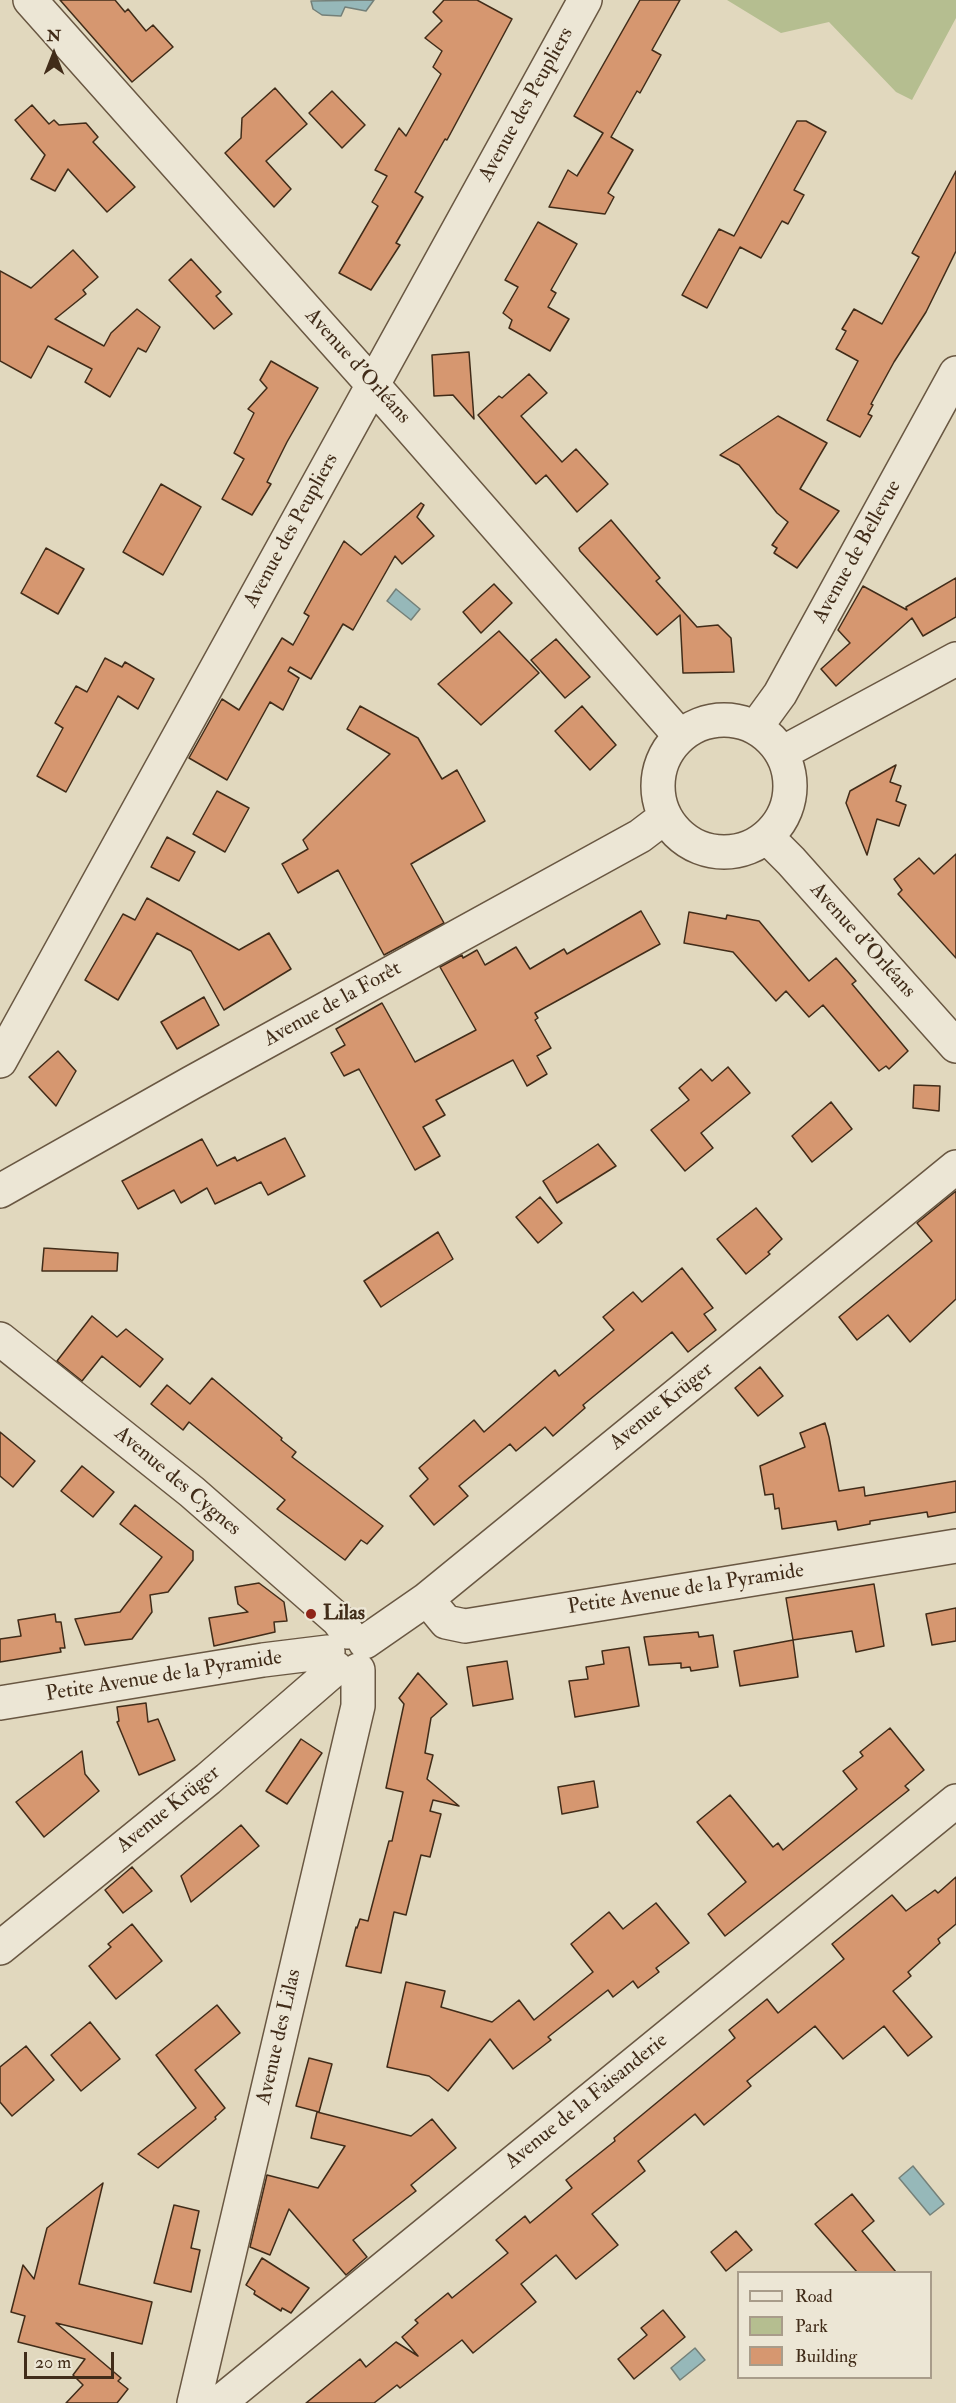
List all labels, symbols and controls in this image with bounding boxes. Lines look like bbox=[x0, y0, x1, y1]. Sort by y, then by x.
street label: Avenue des Peupliers bbox=[474, 23, 580, 187]
north arrow bbox=[24, 24, 84, 84]
text: N bbox=[47, 26, 61, 46]
street label: Avenue d'Orléans bbox=[299, 304, 415, 430]
street label: Avenue des Peupliers bbox=[239, 449, 345, 613]
street label: Avenue de Bellevue bbox=[808, 476, 908, 628]
street label: Avenue d'Orléans bbox=[804, 878, 920, 1004]
street label: Avenue de la Forêt bbox=[260, 957, 406, 1053]
street label: Avenue Krüger bbox=[605, 1358, 719, 1456]
street label: Avenue des Cygnes bbox=[109, 1422, 245, 1542]
street label: Petite Avenue de la Pyramide bbox=[566, 1559, 806, 1621]
place label: Lilas bbox=[323, 1601, 365, 1627]
marker: Lilas bbox=[304, 1607, 318, 1621]
street label: Petite Avenue de la Pyramide bbox=[44, 1646, 284, 1708]
street label: Avenue Krüger bbox=[112, 1761, 226, 1859]
street label: Avenue des Lilas bbox=[252, 1967, 308, 2107]
street label: Avenue de la Faisanderie bbox=[501, 2029, 673, 2175]
legend bbox=[737, 2271, 932, 2379]
text: Road bbox=[795, 2285, 833, 2308]
text: Park bbox=[795, 2315, 828, 2338]
scale bar bbox=[27, 2340, 117, 2378]
text: Building bbox=[795, 2345, 857, 2368]
text: 20 m bbox=[35, 2351, 71, 2374]

